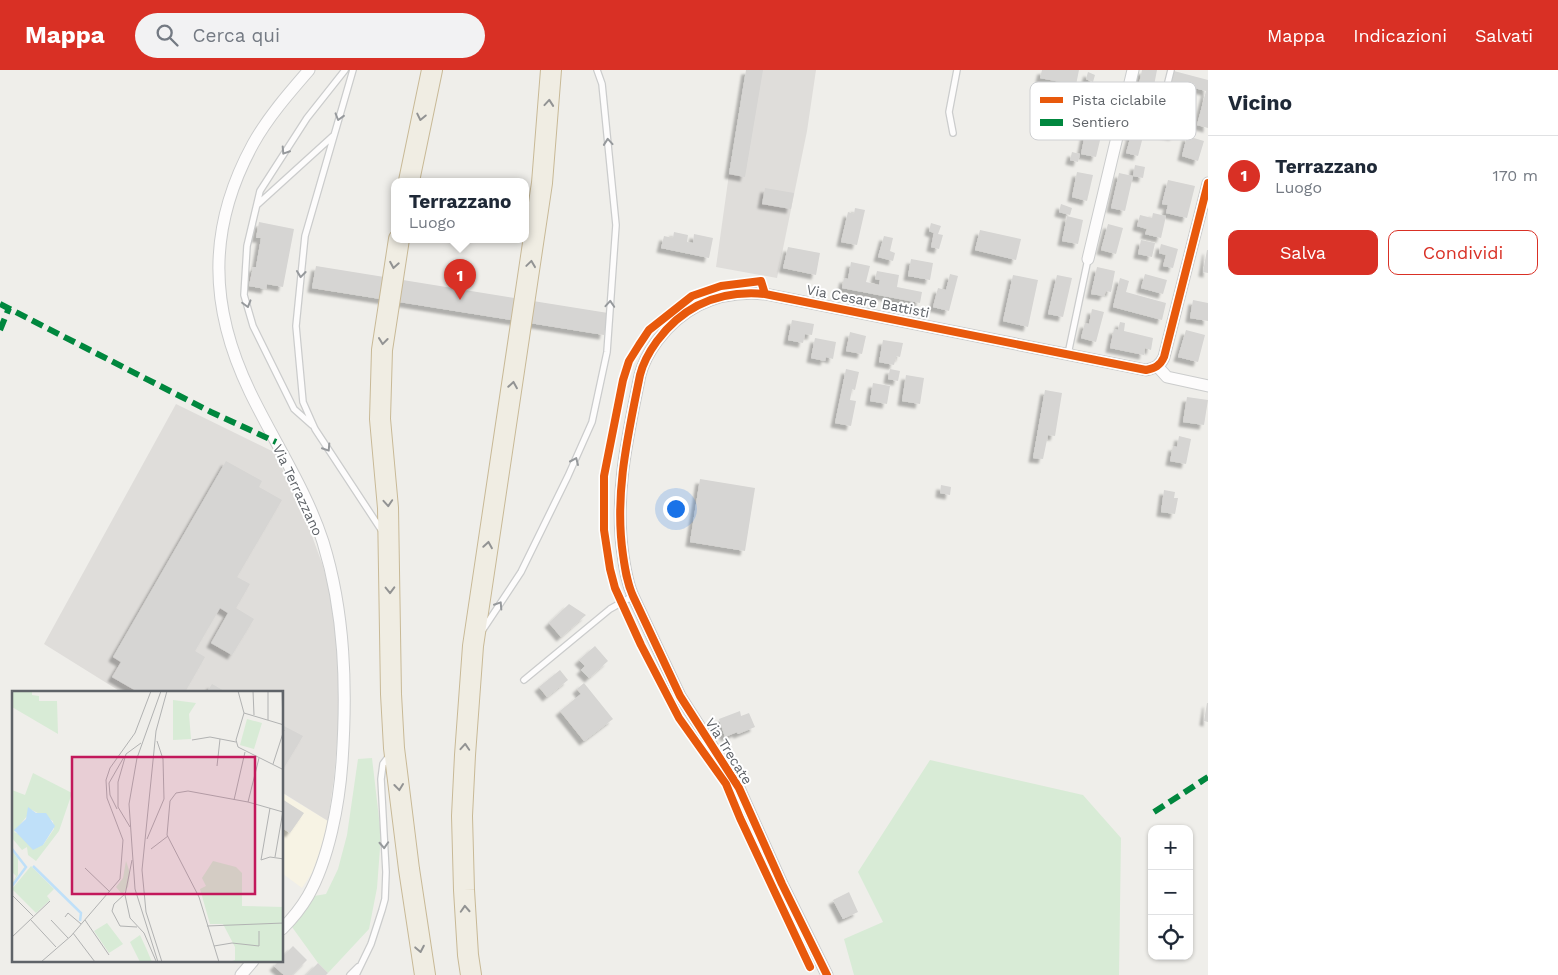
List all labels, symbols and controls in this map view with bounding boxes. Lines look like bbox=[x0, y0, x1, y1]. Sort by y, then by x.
search box bbox=[135, 13, 485, 58]
text: Mappa bbox=[25, 21, 105, 49]
icon: search bbox=[153, 21, 181, 49]
text: Cerca qui bbox=[193, 24, 280, 47]
text: Mappa bbox=[1267, 25, 1325, 46]
text: Indicazioni bbox=[1353, 25, 1447, 46]
text: Salvati bbox=[1475, 25, 1533, 46]
legend bbox=[1030, 82, 1196, 140]
text: Vicino bbox=[1228, 90, 1292, 115]
text: Pista ciclabile bbox=[1072, 92, 1166, 108]
one-way arrow bbox=[544, 99, 555, 107]
one-way arrow bbox=[334, 112, 344, 120]
one-way arrow bbox=[416, 113, 427, 122]
text: Sentiero bbox=[1072, 114, 1129, 130]
one-way arrow bbox=[602, 138, 613, 146]
one-way arrow bbox=[282, 146, 292, 155]
text: Terrazzano bbox=[1275, 155, 1378, 178]
text: 1 bbox=[1241, 166, 1247, 185]
text: 170 m bbox=[1492, 166, 1538, 185]
popup bbox=[391, 178, 529, 243]
text: Luogo bbox=[1275, 178, 1322, 197]
text: Terrazzano bbox=[409, 190, 511, 213]
text: Luogo bbox=[409, 213, 456, 232]
button: Salva bbox=[1228, 230, 1378, 275]
button: Condividi bbox=[1388, 230, 1538, 275]
pin: 1 bbox=[444, 259, 476, 300]
one-way arrow bbox=[525, 260, 536, 268]
one-way arrow bbox=[390, 261, 400, 270]
one-way arrow bbox=[296, 271, 307, 279]
street label: Via Cesare Battisti bbox=[805, 281, 931, 321]
one-way arrow bbox=[605, 299, 616, 307]
one-way arrow bbox=[241, 300, 251, 308]
one-way arrow bbox=[378, 337, 389, 345]
one-way arrow bbox=[507, 381, 518, 389]
street label: Via Terrazzano bbox=[270, 442, 326, 538]
one-way arrow bbox=[321, 442, 331, 451]
one-way arrow bbox=[568, 457, 579, 466]
your location bbox=[663, 496, 689, 522]
one-way arrow bbox=[382, 499, 393, 507]
one-way arrow bbox=[483, 541, 493, 550]
one-way arrow bbox=[384, 587, 395, 595]
one-way arrow bbox=[493, 601, 503, 610]
inset map bbox=[12, 691, 284, 962]
street label: Via Trecate bbox=[702, 715, 756, 787]
one-way arrow bbox=[460, 742, 471, 750]
one-way arrow bbox=[393, 784, 404, 792]
map controls bbox=[1148, 825, 1193, 960]
button: + bbox=[1148, 825, 1193, 870]
one-way arrow bbox=[378, 842, 389, 850]
button: − bbox=[1148, 870, 1193, 915]
one-way arrow bbox=[460, 905, 471, 913]
button: locate bbox=[1148, 915, 1193, 960]
one-way arrow bbox=[415, 944, 425, 953]

